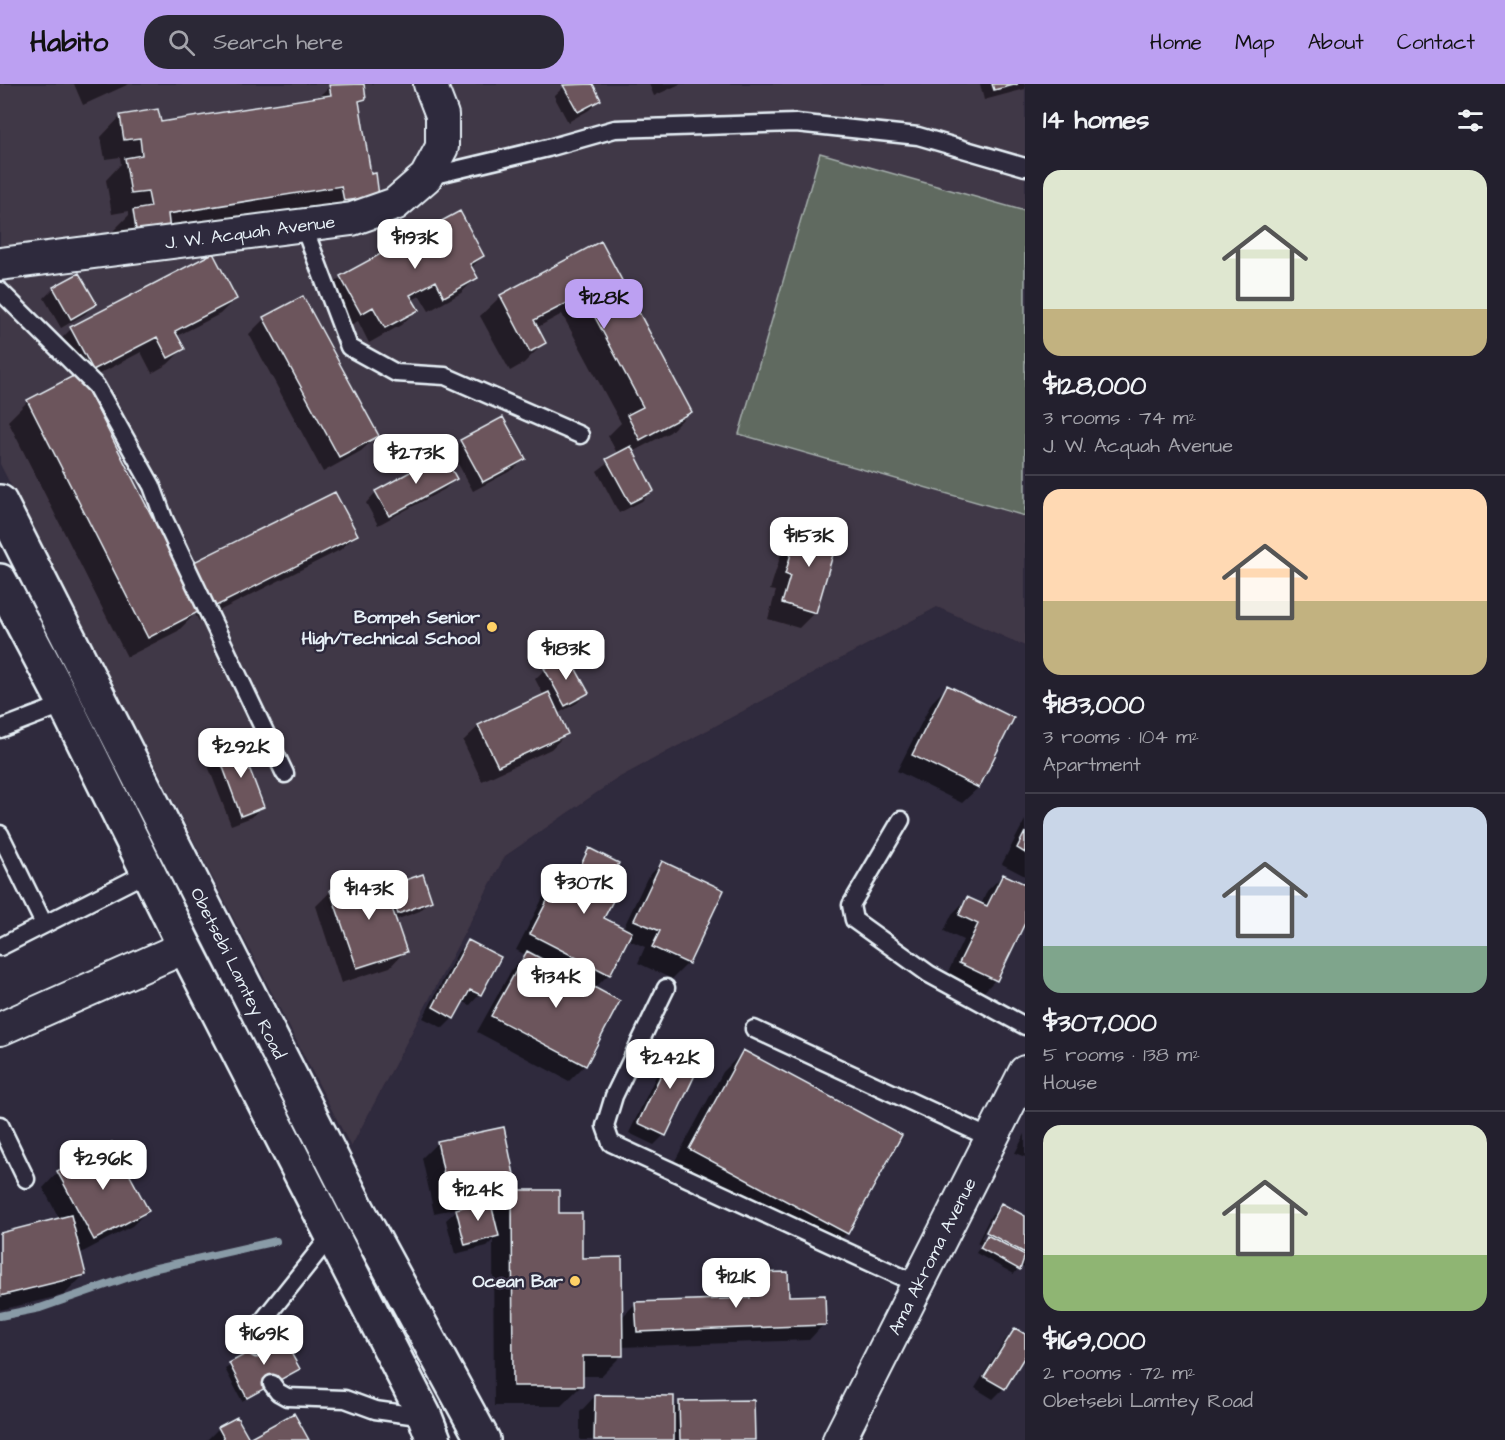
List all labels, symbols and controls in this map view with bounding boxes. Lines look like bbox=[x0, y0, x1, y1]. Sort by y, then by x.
search box bbox=[144, 15, 564, 69]
text: Habito bbox=[30, 23, 108, 62]
icon: search bbox=[165, 26, 198, 59]
text: Search here bbox=[213, 27, 343, 58]
text: Home bbox=[1150, 28, 1202, 57]
text: Map bbox=[1235, 28, 1275, 57]
text: About bbox=[1308, 28, 1364, 57]
text: Contact bbox=[1397, 28, 1475, 57]
text: 14 homes bbox=[1043, 102, 1149, 138]
icon: filters bbox=[1454, 104, 1487, 137]
street label: J. W. Acquah Avenue bbox=[164, 209, 337, 256]
icon: home bbox=[1211, 209, 1319, 317]
pin: $193K bbox=[373, 219, 457, 270]
text: $193K bbox=[391, 224, 439, 252]
pin: $128K bbox=[562, 279, 646, 330]
text: $128K bbox=[579, 284, 629, 312]
text: $128,000 bbox=[1043, 368, 1146, 404]
text: 3 rooms · 74 m² bbox=[1043, 404, 1196, 432]
text: J. W. Acquah Avenue bbox=[1043, 432, 1233, 460]
pin: $273K bbox=[374, 434, 458, 485]
text: $273K bbox=[387, 439, 445, 467]
pin: $153K bbox=[767, 517, 851, 568]
text: $153K bbox=[784, 522, 834, 550]
icon: home bbox=[1211, 528, 1319, 636]
place label: Bompeh Senior High/Technical School bbox=[301, 605, 480, 652]
marker: Bompeh Senior High/Technical School bbox=[485, 620, 499, 634]
pin: $183K bbox=[524, 630, 608, 681]
text: $183K bbox=[542, 635, 590, 663]
text: $183,000 bbox=[1043, 687, 1145, 723]
text: 3 rooms · 104 m² bbox=[1043, 723, 1199, 751]
pin: $292K bbox=[199, 728, 283, 779]
text: $292K bbox=[212, 733, 270, 761]
text: Apartment bbox=[1043, 751, 1141, 779]
icon: home bbox=[1211, 846, 1319, 954]
pin: $307K bbox=[542, 864, 626, 915]
text: $307K bbox=[555, 869, 613, 897]
pin: $143K bbox=[327, 870, 411, 921]
text: $143K bbox=[344, 875, 394, 903]
street label: Obetsebi Lamtey Road bbox=[184, 883, 292, 1063]
pin: $134K bbox=[514, 958, 598, 1009]
text: $134K bbox=[531, 963, 581, 991]
text: $307,000 bbox=[1043, 1005, 1157, 1041]
pin: $242K bbox=[628, 1039, 712, 1090]
text: 5 rooms · 138 m² bbox=[1043, 1041, 1200, 1069]
text: $242K bbox=[640, 1044, 700, 1072]
text: House bbox=[1043, 1069, 1097, 1097]
pin: $296K bbox=[61, 1140, 145, 1191]
text: $296K bbox=[74, 1145, 132, 1173]
icon: home bbox=[1211, 1164, 1319, 1272]
pin: $124K bbox=[436, 1171, 520, 1222]
street label: Ama Akroma Avenue bbox=[882, 1173, 983, 1339]
text: $124K bbox=[453, 1176, 503, 1204]
pin: $121K bbox=[694, 1258, 778, 1309]
text: $121K bbox=[716, 1263, 756, 1291]
place label: Ocean Bar bbox=[473, 1269, 563, 1294]
marker: Ocean Bar bbox=[568, 1274, 582, 1288]
pin: $169K bbox=[222, 1315, 306, 1366]
text: $169K bbox=[239, 1320, 289, 1348]
text: $169,000 bbox=[1043, 1323, 1146, 1359]
text: 2 rooms · 72 m² bbox=[1043, 1359, 1195, 1387]
text: Obetsebi Lamtey Road bbox=[1043, 1387, 1253, 1415]

